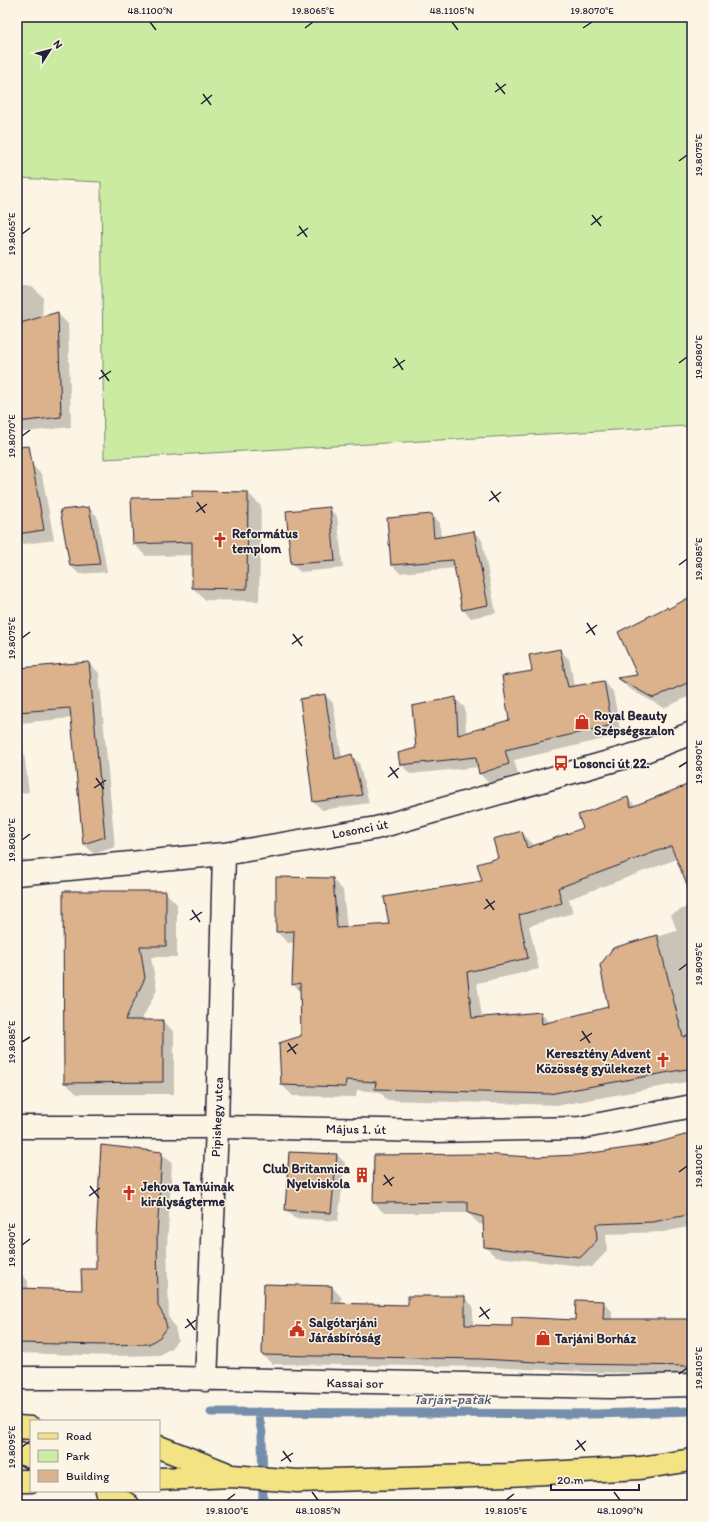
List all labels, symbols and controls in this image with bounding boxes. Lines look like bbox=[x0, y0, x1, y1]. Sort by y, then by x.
text: 48.1100°N bbox=[127, 4, 173, 17]
text: 19.8065°E bbox=[292, 4, 335, 17]
text: 48.1105°N bbox=[430, 4, 474, 17]
text: 19.8070°E bbox=[570, 4, 614, 17]
north arrow bbox=[30, 30, 70, 70]
text: N bbox=[50, 38, 65, 51]
text: 19.8075°E bbox=[692, 133, 705, 176]
text: 19.8065°E bbox=[5, 212, 18, 255]
text: 19.8080°E bbox=[692, 334, 705, 379]
text: 19.8070°E bbox=[5, 414, 18, 458]
place label: Református templom bbox=[232, 526, 298, 557]
church icon: Református templom bbox=[211, 531, 229, 549]
text: 19.8085°E bbox=[692, 537, 705, 581]
text: 19.8075°E bbox=[5, 616, 18, 659]
place label: Royal Beauty Szépségszalon bbox=[594, 708, 676, 739]
shop icon: Royal Beauty Szépségszalon bbox=[573, 713, 591, 731]
text: 19.8090°E bbox=[692, 740, 705, 784]
bus stop icon: Losonci út 22. bbox=[552, 754, 570, 772]
place label: Losonci út 22. bbox=[573, 756, 650, 771]
street label: Losonci út bbox=[331, 816, 389, 842]
text: 19.8080°E bbox=[5, 817, 18, 862]
text: 19.8095°E bbox=[692, 942, 705, 985]
text: 19.8085°E bbox=[5, 1020, 18, 1064]
place label: Keresztény Advent Közösség gyülekezet bbox=[536, 1046, 651, 1077]
church icon: Keresztény Advent Közösség gyülekezet bbox=[654, 1051, 672, 1069]
street label: Pipishegy utca bbox=[208, 1076, 226, 1157]
street label: Május 1. út bbox=[326, 1121, 386, 1137]
text: 19.8100°E bbox=[692, 1144, 705, 1188]
place label: Club Britannica Nyelviskola bbox=[263, 1161, 351, 1192]
building icon: Club Britannica Nyelviskola bbox=[353, 1166, 371, 1184]
place label: Jehova Tanúinak királyságterme bbox=[140, 1179, 235, 1210]
church icon: Jehova Tanúinak királyságterme bbox=[120, 1184, 138, 1202]
text: 19.8090°E bbox=[5, 1223, 18, 1267]
place label: Salgótarjáni Járásbíróság bbox=[308, 1315, 381, 1346]
public building icon: Salgótarjáni Járásbíróság bbox=[288, 1320, 306, 1338]
shop icon: Tarjáni Borház bbox=[534, 1329, 552, 1347]
place label: Tarjáni Borház bbox=[554, 1331, 637, 1347]
text: 19.8105°E bbox=[692, 1346, 705, 1389]
street label: Kassai sor bbox=[326, 1375, 384, 1391]
water label: Tarján-patak bbox=[413, 1391, 492, 1408]
legend bbox=[30, 1420, 160, 1492]
text: 19.8095°E bbox=[5, 1425, 18, 1468]
text: Road bbox=[66, 1429, 92, 1443]
text: Park bbox=[66, 1449, 90, 1463]
scale bar bbox=[551, 1466, 639, 1492]
text: Building bbox=[66, 1469, 110, 1483]
text: 20 m bbox=[557, 1473, 584, 1487]
text: 19.8100°E bbox=[205, 1504, 249, 1517]
text: 48.1085°N bbox=[295, 1504, 341, 1517]
text: 19.8105°E bbox=[485, 1504, 528, 1517]
text: 48.1090°N bbox=[597, 1504, 643, 1517]

